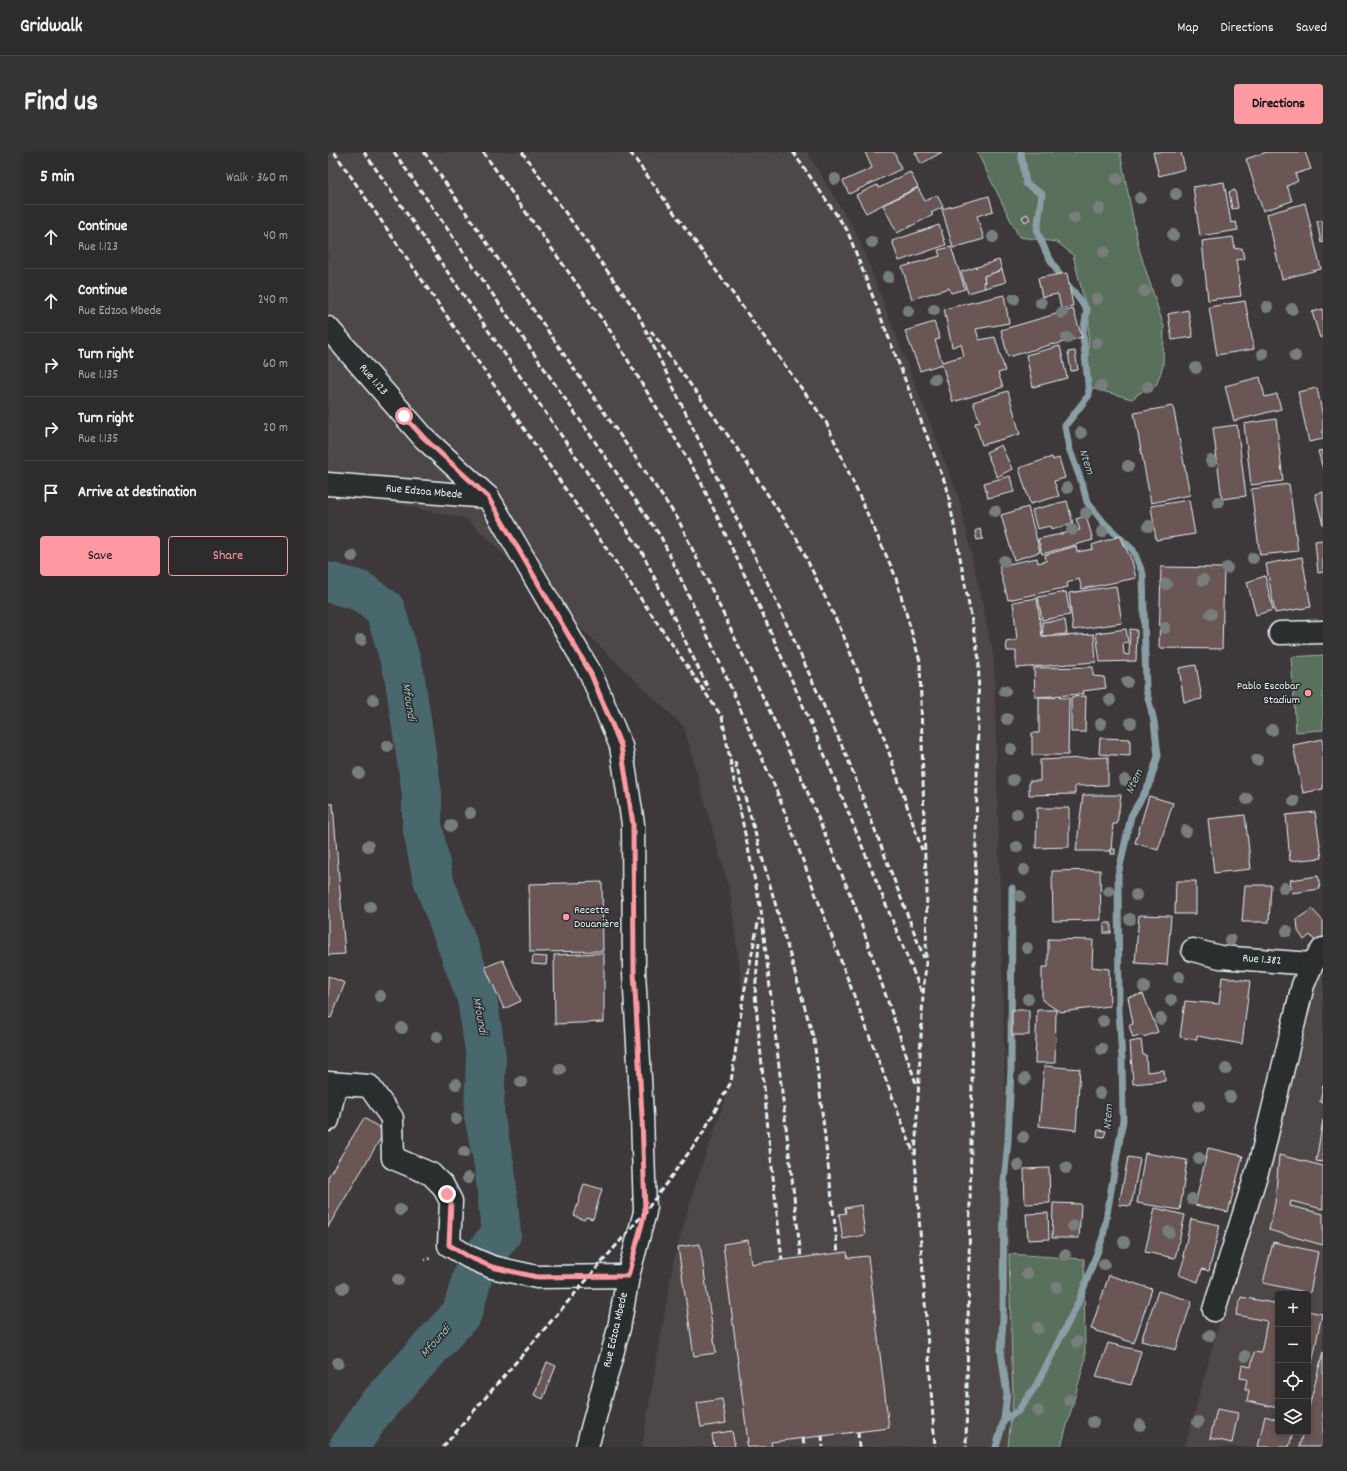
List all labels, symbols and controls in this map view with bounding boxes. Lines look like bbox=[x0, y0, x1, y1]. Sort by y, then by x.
text: Gridwalk bbox=[20, 14, 83, 41]
text: Map bbox=[1177, 18, 1199, 38]
text: Directions bbox=[1221, 18, 1274, 38]
text: Saved bbox=[1296, 18, 1327, 38]
text: Find us bbox=[24, 84, 98, 124]
button: Directions bbox=[1234, 84, 1323, 124]
text: 5 min bbox=[40, 166, 74, 190]
text: Walk · 360 m bbox=[226, 169, 288, 188]
text: Continue bbox=[78, 216, 127, 238]
icon: ahead bbox=[40, 226, 62, 248]
text: 40 m bbox=[264, 227, 288, 246]
text: Rue 1.123 bbox=[78, 238, 118, 257]
text: Continue bbox=[78, 280, 127, 302]
icon: ahead bbox=[40, 290, 62, 312]
text: 240 m bbox=[258, 291, 288, 310]
text: Rue Edzoa Mbede bbox=[78, 302, 161, 321]
text: Turn right bbox=[78, 344, 134, 366]
icon: right bbox=[40, 354, 62, 376]
text: 60 m bbox=[263, 355, 288, 374]
street label: Rue 1.123 bbox=[354, 361, 392, 399]
text: Rue 1.135 bbox=[78, 366, 118, 385]
route start bbox=[395, 407, 413, 425]
text: Turn right bbox=[78, 408, 134, 430]
icon: right bbox=[40, 418, 62, 440]
text: 20 m bbox=[263, 419, 288, 438]
text: Rue 1.135 bbox=[78, 430, 118, 449]
water label: Ntem bbox=[1073, 447, 1099, 478]
street label: Rue Edzoa Mbede bbox=[385, 480, 463, 504]
icon: arrive bbox=[40, 482, 62, 504]
text: Arrive at destination bbox=[78, 482, 196, 504]
button: Save bbox=[40, 536, 160, 576]
button: Share bbox=[168, 536, 288, 576]
place label: Pablo Escobar Stadium bbox=[1237, 678, 1301, 709]
water label: Mfoundi bbox=[396, 682, 421, 725]
marker: Pablo Escobar Stadium bbox=[1303, 688, 1313, 698]
water label: Ntem bbox=[1121, 765, 1150, 798]
place label: Recette Douanière bbox=[574, 902, 619, 933]
marker: Recette Douanière bbox=[561, 912, 571, 922]
street label: Rue 1.382 bbox=[1242, 950, 1282, 970]
water label: Mfoundi bbox=[466, 995, 492, 1039]
water label: Ntem bbox=[1099, 1102, 1119, 1131]
route end bbox=[438, 1185, 456, 1203]
street label: Rue Edzoa Mbede bbox=[599, 1291, 633, 1369]
map controls bbox=[1275, 1291, 1311, 1435]
button: + bbox=[1275, 1291, 1311, 1327]
water label: Mfoundi bbox=[416, 1320, 458, 1363]
button: − bbox=[1275, 1327, 1311, 1363]
button: locate bbox=[1275, 1363, 1311, 1399]
button: layers bbox=[1275, 1399, 1311, 1435]

